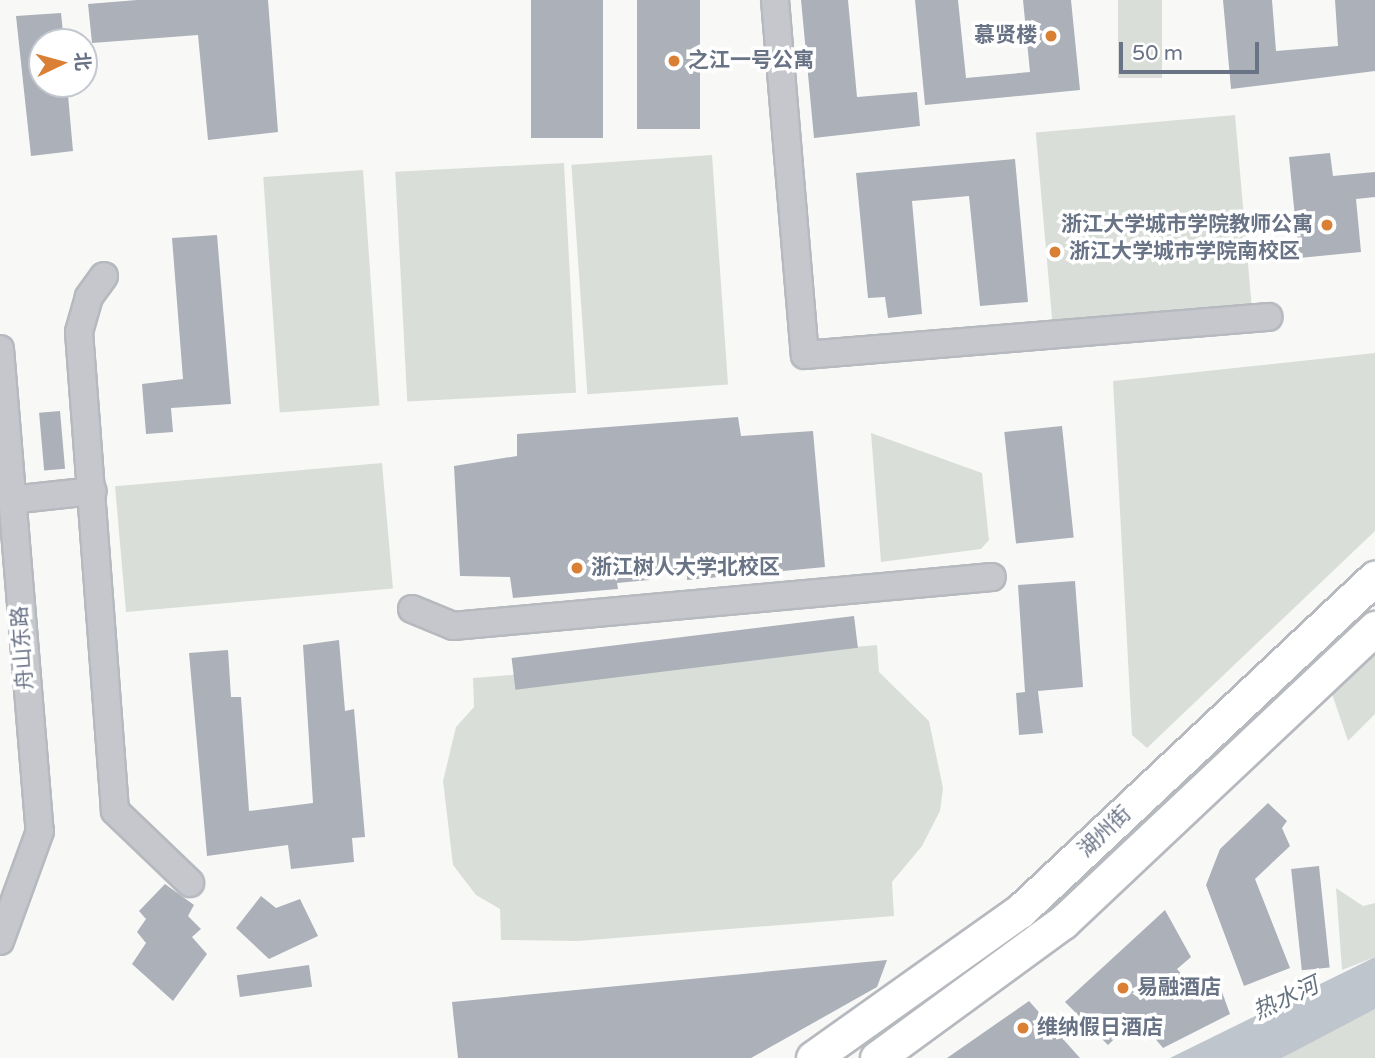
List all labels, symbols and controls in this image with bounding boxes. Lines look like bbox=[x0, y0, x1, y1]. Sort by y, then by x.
place label: 慕贤楼 bbox=[974, 23, 1037, 49]
north arrow bbox=[28, 28, 98, 98]
marker: 慕贤楼 bbox=[1043, 28, 1059, 44]
scale bar bbox=[1123, 28, 1263, 72]
text: 50 m bbox=[1132, 41, 1183, 66]
place label: 之江一号公寓 bbox=[688, 48, 814, 74]
text: 北 bbox=[70, 51, 94, 72]
marker: 之江一号公寓 bbox=[666, 53, 682, 69]
place label: 浙江大学城市学院教师公寓 bbox=[1061, 212, 1313, 238]
marker: 浙江大学城市学院教师公寓 bbox=[1319, 217, 1335, 233]
place label: 浙江大学城市学院南校区 bbox=[1069, 239, 1300, 265]
marker: 浙江大学城市学院南校区 bbox=[1047, 244, 1063, 260]
place label: 浙江树人大学北校区 bbox=[591, 555, 780, 581]
marker: 浙江树人大学北校区 bbox=[569, 560, 585, 576]
street label: 舟山东路 bbox=[8, 605, 38, 691]
street label: 湖州街 bbox=[1073, 801, 1137, 863]
water label: 热水河 bbox=[1249, 972, 1323, 1026]
place label: 易融酒店 bbox=[1137, 975, 1221, 1001]
marker: 易融酒店 bbox=[1115, 980, 1131, 996]
place label: 维纳假日酒店 bbox=[1037, 1015, 1163, 1041]
marker: 维纳假日酒店 bbox=[1015, 1020, 1031, 1036]

